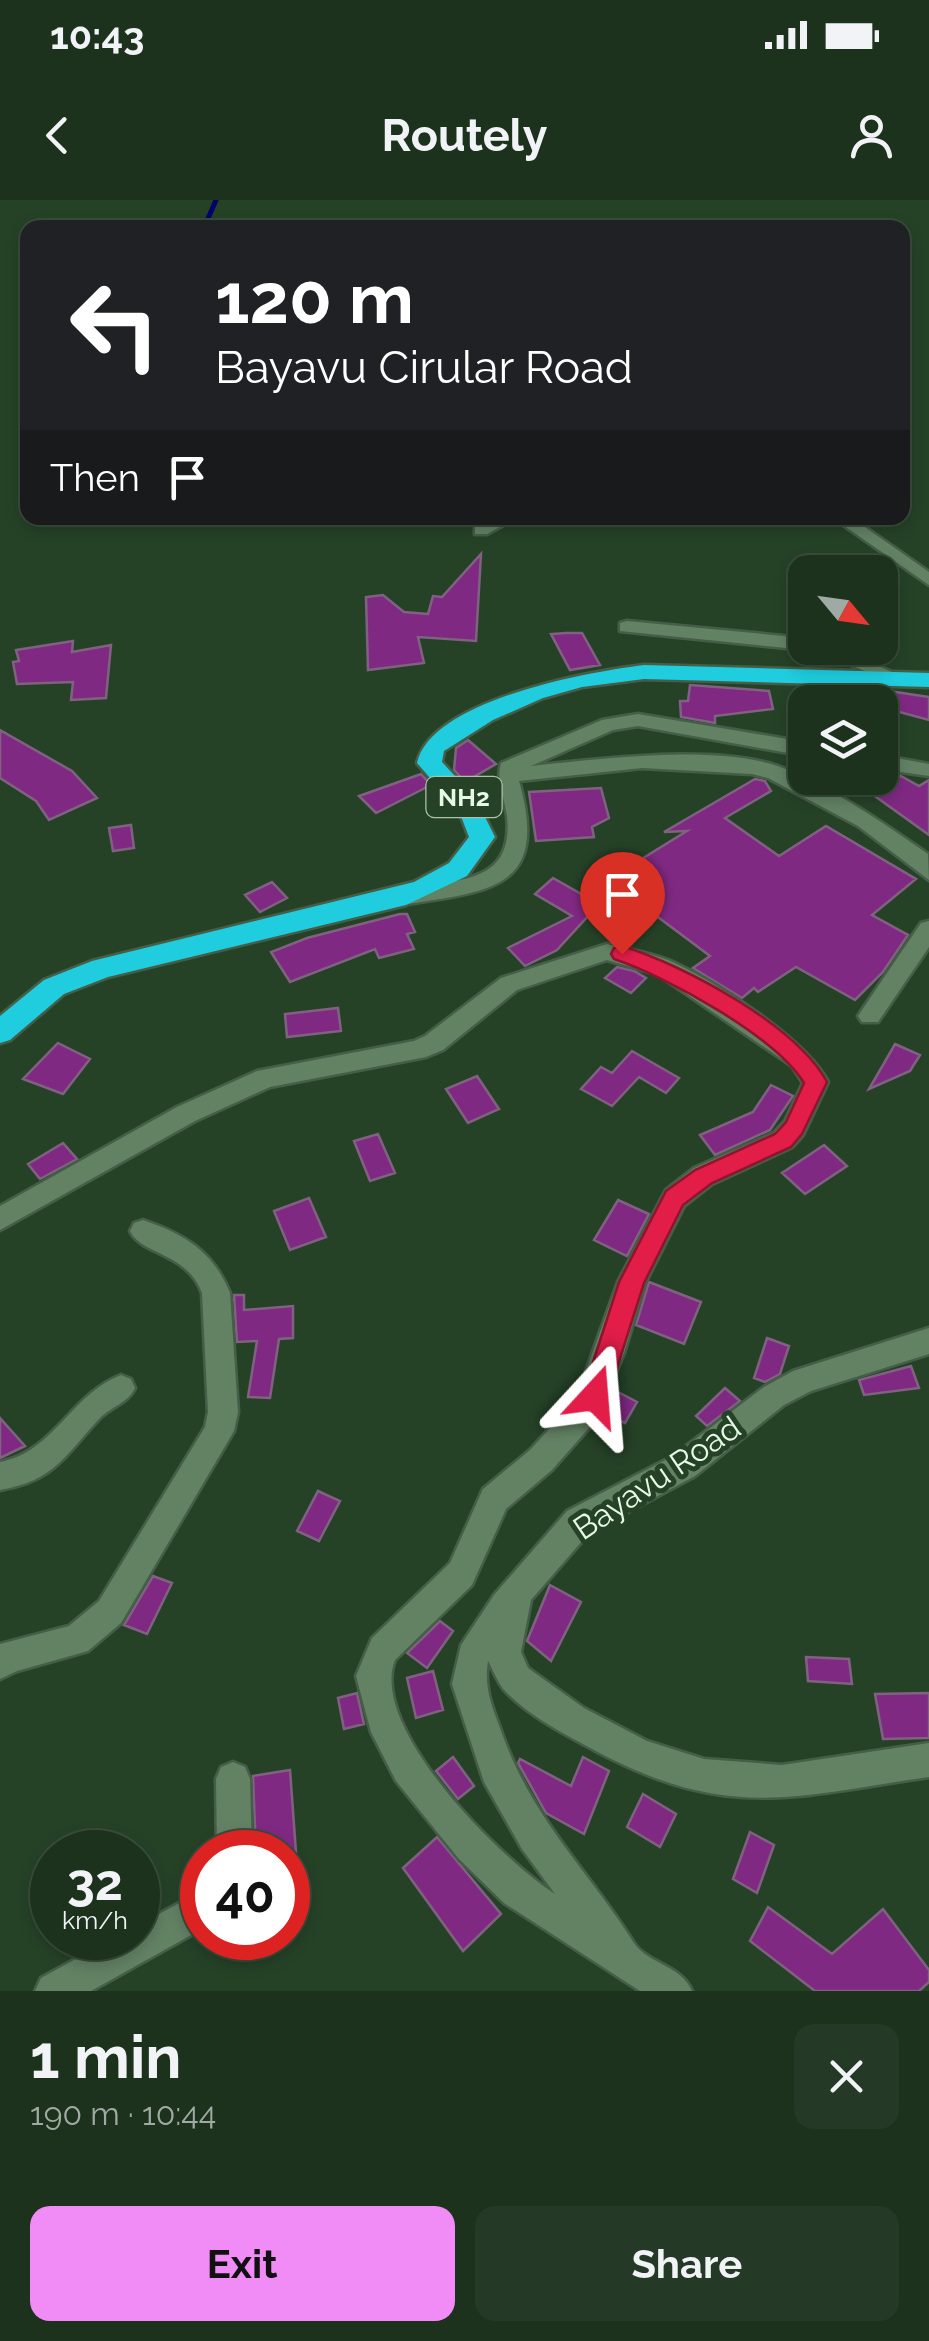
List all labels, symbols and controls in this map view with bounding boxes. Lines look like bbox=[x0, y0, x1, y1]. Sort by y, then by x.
text: 10:43 bbox=[50, 13, 144, 58]
icon: back bbox=[30, 108, 85, 163]
icon: person bbox=[844, 108, 899, 163]
text: Routely bbox=[382, 109, 547, 162]
text: 120 m bbox=[215, 257, 414, 339]
icon: left bbox=[50, 260, 180, 390]
text: Bayavu Cirular Road bbox=[215, 341, 633, 394]
icon: arrive bbox=[160, 450, 215, 505]
text: Then bbox=[50, 455, 140, 500]
north arrow bbox=[788, 555, 898, 665]
map controls bbox=[788, 555, 898, 795]
button: layers bbox=[788, 685, 898, 795]
road number: NH2 bbox=[426, 777, 502, 817]
pin bbox=[580, 852, 665, 955]
icon: arrive bbox=[595, 867, 650, 922]
position arrow bbox=[543, 1344, 647, 1448]
street label: Bayavu Road bbox=[566, 1408, 747, 1547]
speed limit sign: 40 bbox=[180, 1830, 310, 1960]
text: 32 bbox=[67, 1853, 123, 1912]
text: km/h bbox=[62, 1905, 128, 1935]
text: 1 min bbox=[30, 2022, 181, 2092]
button: close bbox=[794, 2024, 899, 2129]
text: 190 m · 10:44 bbox=[30, 2095, 216, 2132]
button: Exit bbox=[30, 2206, 455, 2321]
button: Share bbox=[475, 2206, 899, 2321]

